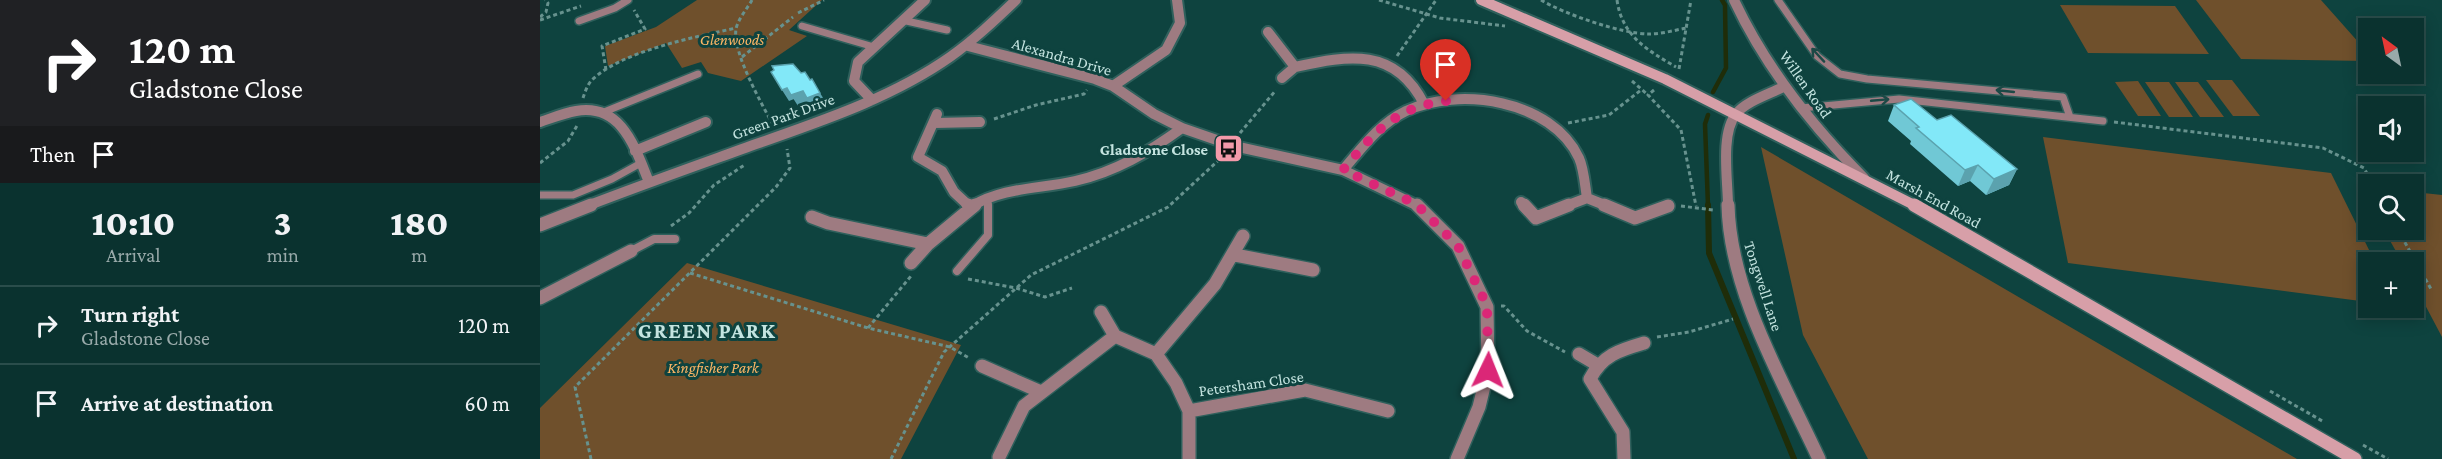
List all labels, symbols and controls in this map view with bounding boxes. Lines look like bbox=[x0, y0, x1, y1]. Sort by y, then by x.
north arrow bbox=[2358, 18, 2424, 84]
map controls bbox=[2358, 18, 2424, 318]
icon: right bbox=[30, 24, 108, 102]
text: 120 m bbox=[129, 25, 235, 72]
park label: Glenwoods bbox=[700, 31, 764, 48]
street label: Alexandra Drive bbox=[1010, 34, 1113, 79]
pin bbox=[1420, 39, 1471, 101]
street label: Willen Road bbox=[1776, 47, 1835, 122]
icon: arrive bbox=[1429, 48, 1462, 81]
one-way arrow bbox=[1811, 48, 1825, 63]
text: Gladstone Close bbox=[129, 74, 303, 104]
one-way arrow bbox=[1995, 85, 2015, 96]
street label: Green Park Drive bbox=[730, 90, 837, 143]
one-way arrow bbox=[1870, 95, 1890, 106]
button: sound bbox=[2358, 96, 2424, 162]
bus stop icon: Gladstone Close bbox=[1213, 133, 1245, 165]
icon: arrive bbox=[87, 138, 120, 171]
place label: Gladstone Close bbox=[1100, 141, 1209, 158]
text: Then bbox=[30, 142, 75, 167]
street label: Marsh End Road bbox=[1884, 165, 1984, 232]
button: search bbox=[2358, 174, 2424, 240]
text: 10:10 bbox=[92, 203, 175, 243]
text: 3 bbox=[274, 203, 292, 243]
text: 180 bbox=[390, 203, 448, 243]
street label: Tongwell Lane bbox=[1740, 239, 1786, 334]
text: Arrival bbox=[106, 244, 161, 266]
text: min bbox=[267, 244, 299, 266]
text: m bbox=[411, 244, 427, 266]
button: + bbox=[2358, 252, 2424, 318]
text: Turn right bbox=[81, 302, 179, 327]
icon: right bbox=[30, 309, 63, 342]
text: 120 m bbox=[458, 313, 510, 338]
district label: GREEN PARK bbox=[638, 318, 776, 343]
text: Gladstone Close bbox=[81, 327, 210, 349]
position arrow bbox=[1456, 338, 1520, 402]
park label: Kingfisher Park bbox=[667, 359, 760, 377]
street label: Petersham Close bbox=[1198, 368, 1305, 399]
icon: arrive bbox=[30, 387, 63, 420]
text: Arrive at destination bbox=[81, 391, 273, 416]
text: 60 m bbox=[465, 391, 510, 416]

